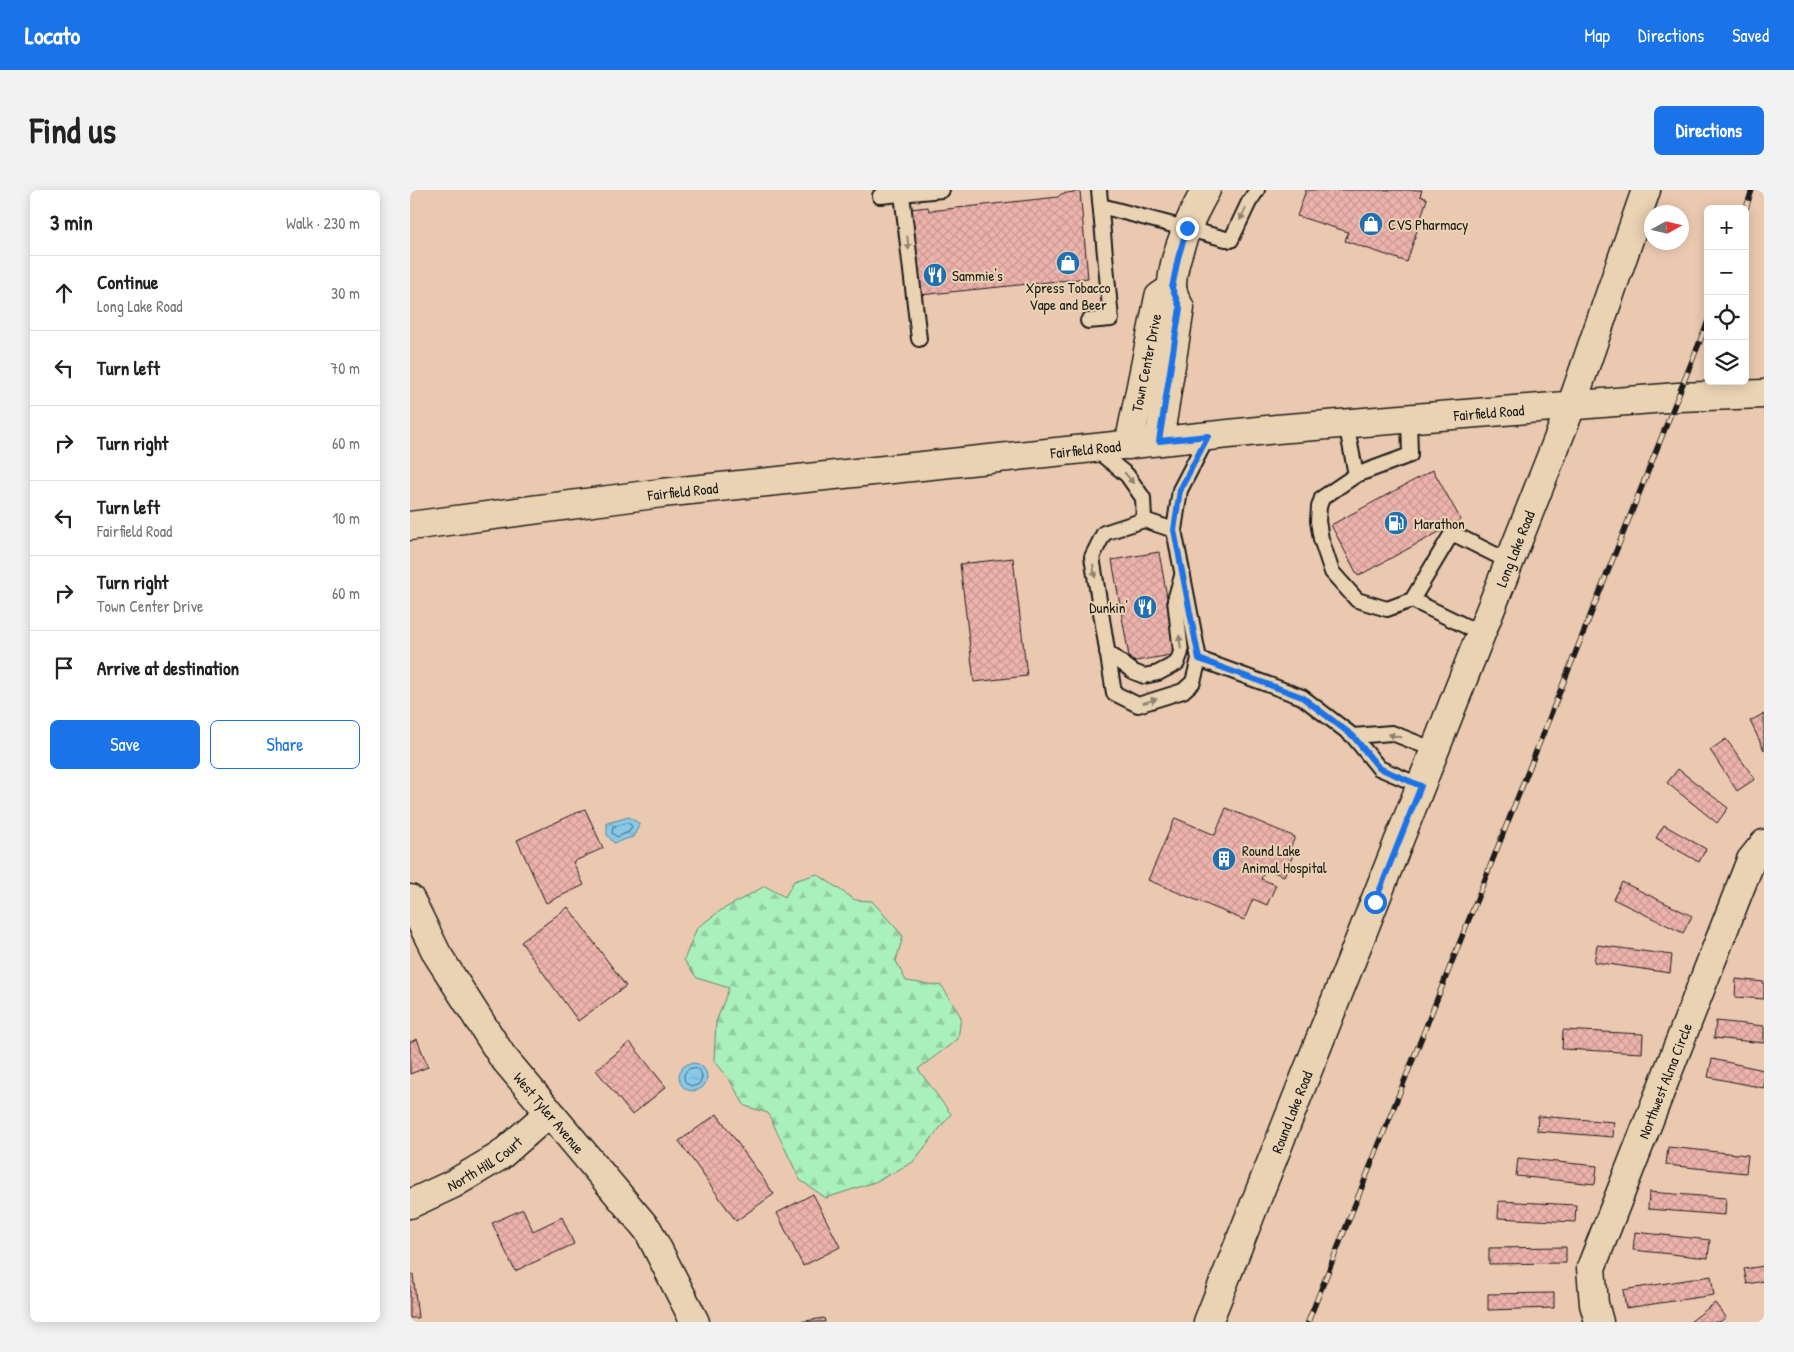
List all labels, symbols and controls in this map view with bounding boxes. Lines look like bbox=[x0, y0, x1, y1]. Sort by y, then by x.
text: Locato bbox=[25, 19, 80, 51]
text: Map bbox=[1585, 23, 1610, 48]
text: Directions bbox=[1638, 23, 1704, 48]
text: Saved bbox=[1732, 23, 1769, 48]
button: Directions bbox=[1654, 106, 1764, 155]
text: Find us bbox=[30, 107, 116, 154]
north arrow bbox=[1644, 205, 1689, 250]
map controls bbox=[1704, 205, 1749, 385]
button: + bbox=[1704, 205, 1749, 250]
one-way arrow bbox=[1239, 207, 1247, 222]
text: 3 min bbox=[50, 208, 93, 237]
shop icon: CVS Pharmacy bbox=[1358, 211, 1384, 237]
text: Walk · 230 m bbox=[286, 212, 360, 234]
place label: CVS Pharmacy bbox=[1388, 214, 1468, 235]
route end bbox=[1176, 217, 1199, 240]
one-way arrow bbox=[904, 235, 912, 251]
shop icon: Xpress Tobacco Vape and Beer bbox=[1055, 250, 1081, 276]
button: − bbox=[1704, 250, 1749, 295]
restaurant icon: Sammie's bbox=[922, 262, 948, 288]
place label: Sammie's bbox=[952, 265, 1003, 286]
text: Continue bbox=[97, 269, 158, 295]
place label: Xpress Tobacco Vape and Beer bbox=[1026, 277, 1111, 315]
icon: ahead bbox=[50, 279, 78, 307]
text: 30 m bbox=[331, 282, 360, 304]
text: Long Lake Road bbox=[97, 295, 183, 317]
button: locate bbox=[1704, 295, 1749, 340]
street label: Town Center Drive bbox=[1125, 312, 1166, 414]
button: layers bbox=[1704, 340, 1749, 385]
icon: left bbox=[50, 354, 78, 382]
text: Turn left bbox=[97, 355, 160, 381]
text: 70 m bbox=[330, 357, 360, 379]
street label: Fairfield Road bbox=[1452, 399, 1525, 425]
icon: right bbox=[50, 429, 78, 457]
text: Turn right bbox=[97, 430, 168, 456]
text: 60 m bbox=[332, 432, 360, 454]
street label: Fairfield Road bbox=[1048, 435, 1122, 463]
one-way arrow bbox=[1123, 472, 1134, 485]
street label: Fairfield Road bbox=[645, 477, 719, 505]
text: Turn left bbox=[97, 494, 160, 520]
icon: left bbox=[50, 504, 78, 532]
text: 10 m bbox=[332, 507, 360, 529]
street label: Long Lake Road bbox=[1490, 507, 1539, 590]
fuel station icon: Marathon bbox=[1383, 510, 1409, 536]
place label: Marathon bbox=[1414, 513, 1465, 534]
text: Fairfield Road bbox=[97, 520, 172, 542]
one-way arrow bbox=[1091, 563, 1099, 579]
text: Turn right bbox=[97, 569, 168, 595]
icon: right bbox=[50, 579, 78, 607]
text: 60 m bbox=[332, 582, 360, 604]
restaurant icon: Dunkin' bbox=[1132, 594, 1158, 620]
text: Town Center Drive bbox=[97, 595, 203, 617]
place label: Dunkin' bbox=[1089, 597, 1128, 618]
one-way arrow bbox=[1176, 634, 1184, 650]
icon: arrive bbox=[50, 654, 78, 682]
text: Arrive at destination bbox=[97, 655, 239, 681]
one-way arrow bbox=[1143, 696, 1158, 704]
button: Save bbox=[50, 720, 200, 769]
button: Share bbox=[210, 720, 360, 769]
one-way arrow bbox=[1388, 731, 1403, 739]
place label: Round Lake Animal Hospital bbox=[1242, 840, 1327, 878]
building icon: Round Lake Animal Hospital bbox=[1211, 846, 1237, 872]
route start bbox=[1364, 891, 1387, 914]
street label: Northwest Alma Circle bbox=[1632, 1020, 1697, 1142]
street label: West Tyler Avenue bbox=[509, 1067, 590, 1158]
street label: Round Lake Road bbox=[1266, 1068, 1317, 1156]
street label: North Hill Court bbox=[444, 1130, 527, 1196]

